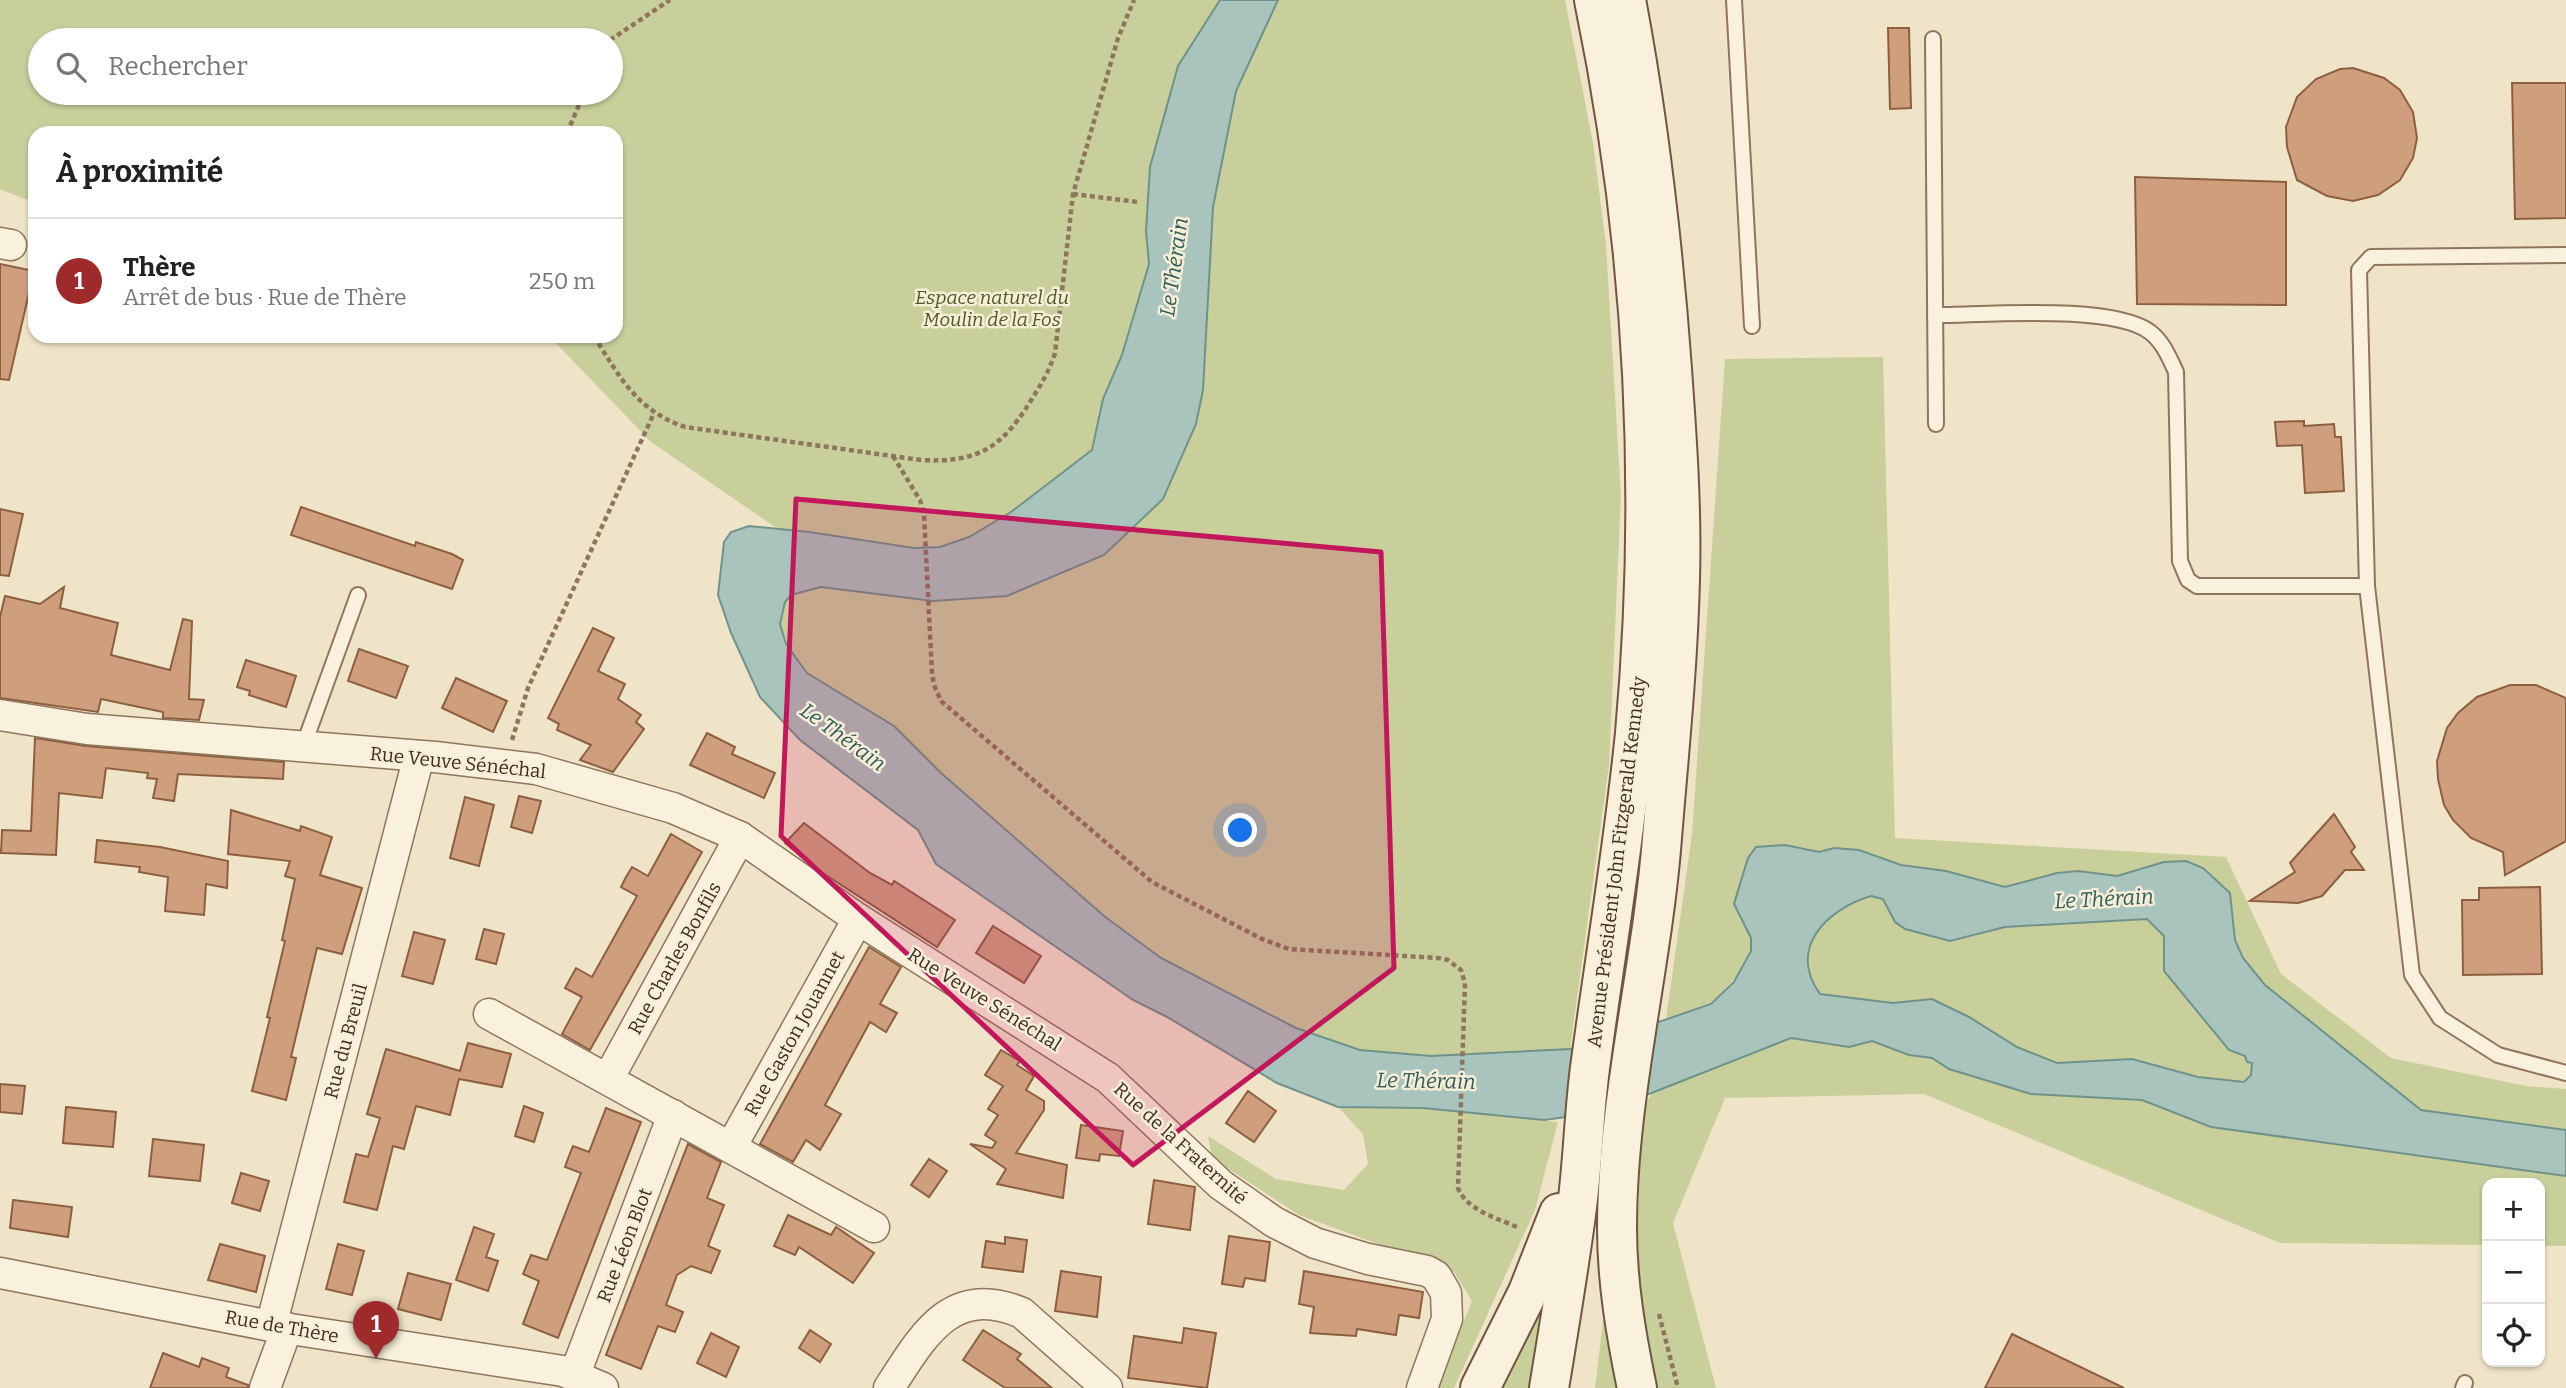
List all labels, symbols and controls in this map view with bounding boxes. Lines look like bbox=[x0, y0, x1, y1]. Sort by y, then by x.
search box bbox=[28, 28, 623, 105]
icon: search bbox=[52, 48, 90, 86]
text: Rechercher bbox=[108, 51, 248, 82]
text: À proximité bbox=[56, 154, 223, 190]
water label: Le Thérain bbox=[1154, 216, 1194, 318]
text: Thère bbox=[123, 252, 196, 283]
text: 1 bbox=[74, 267, 84, 295]
text: 250 m bbox=[529, 267, 595, 295]
text: Arrêt de bus · Rue de Thère bbox=[123, 283, 407, 311]
park label: Espace naturel du Moulin de la Fos bbox=[915, 286, 1069, 331]
street label: Avenue Président John Fitzgerald Kennedy bbox=[1582, 674, 1651, 1049]
water label: Le Thérain bbox=[795, 697, 891, 777]
street label: Rue Veuve Sénéchal bbox=[369, 742, 547, 783]
your location bbox=[1223, 813, 1257, 847]
street label: Rue Charles Bonfils bbox=[623, 878, 726, 1039]
water label: Le Thérain bbox=[2054, 883, 2154, 915]
street label: Rue Veuve Sénéchal bbox=[904, 943, 1066, 1056]
street label: Rue Gaston Jouannet bbox=[739, 947, 849, 1120]
street label: Rue du Breuil bbox=[319, 981, 372, 1101]
water label: Le Thérain bbox=[1376, 1067, 1476, 1095]
street label: Rue de la Fraternité bbox=[1109, 1077, 1252, 1209]
map controls bbox=[2482, 1178, 2545, 1367]
button: + bbox=[2482, 1178, 2545, 1241]
street label: Rue Léon Blot bbox=[592, 1185, 657, 1306]
button: − bbox=[2482, 1241, 2545, 1304]
pin: 1 bbox=[353, 1301, 399, 1359]
button: locate bbox=[2482, 1304, 2545, 1367]
street label: Rue de Thère bbox=[223, 1305, 341, 1348]

